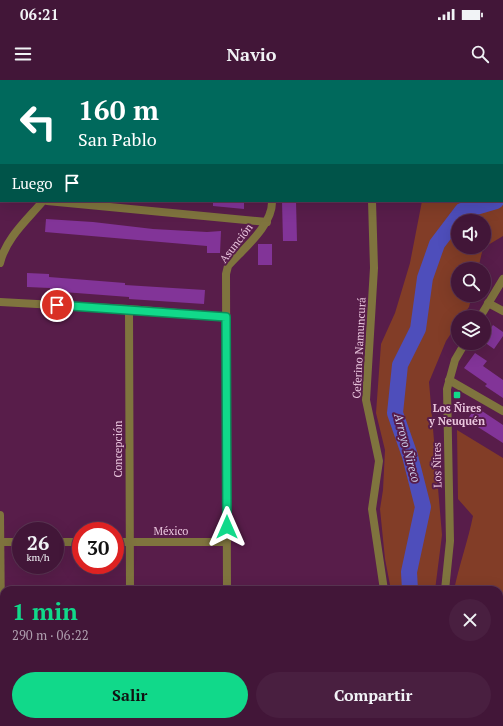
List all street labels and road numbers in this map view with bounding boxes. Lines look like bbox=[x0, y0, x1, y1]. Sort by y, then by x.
street label: Asunción bbox=[216, 220, 256, 266]
street label: Ceferino Namuncurá bbox=[349, 297, 369, 399]
street label: Concepción bbox=[111, 420, 125, 478]
street label: Los Ñires bbox=[430, 442, 444, 488]
street label: México bbox=[154, 524, 188, 538]

